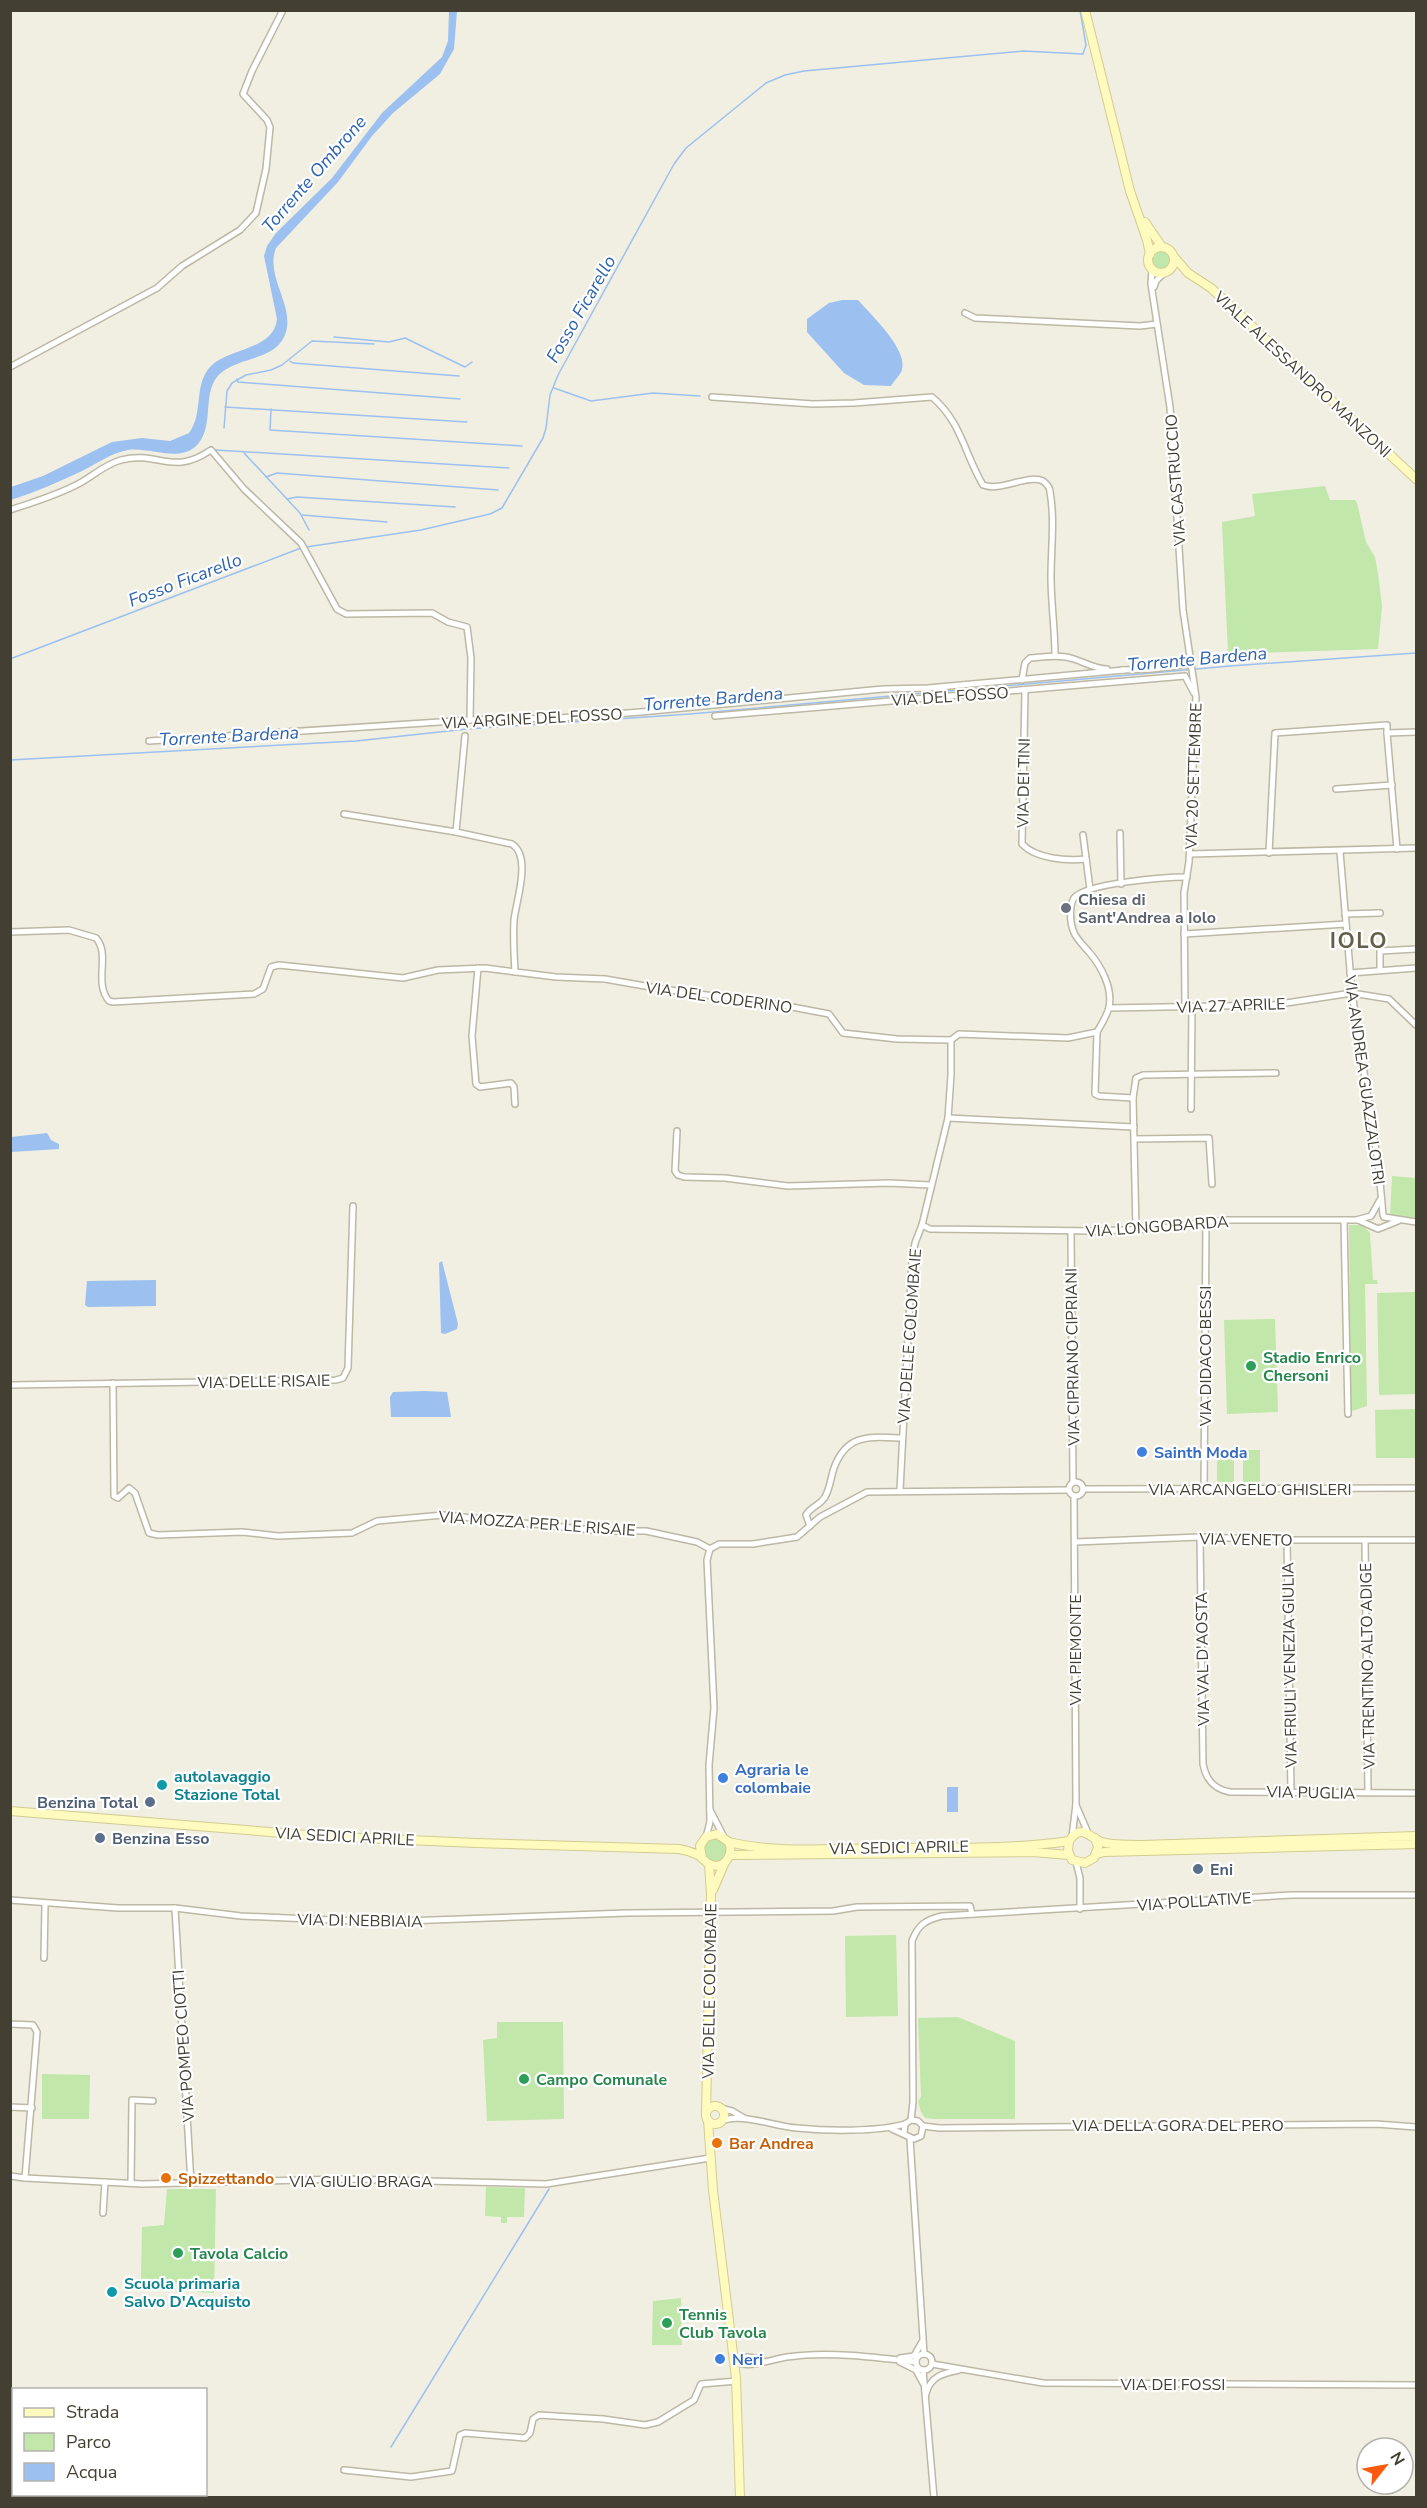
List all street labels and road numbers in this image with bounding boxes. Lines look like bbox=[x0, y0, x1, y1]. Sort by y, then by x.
street label: VIALE ALESSANDRO MANZONI bbox=[1208, 286, 1396, 463]
street label: VIA CASTRUCCIO bbox=[1160, 413, 1192, 548]
street label: VIA DEL FOSSO bbox=[890, 682, 1010, 712]
street label: VIA 20 SETTEMBRE bbox=[1180, 702, 1208, 851]
street label: VIA ARGINE DEL FOSSO bbox=[440, 703, 623, 735]
street label: VIA DEI TINI bbox=[1012, 738, 1036, 829]
street label: VIA ANDREA GUAZZALOTRI bbox=[1338, 973, 1390, 1186]
street label: VIA DEL CODERINO bbox=[643, 977, 794, 1019]
street label: VIA 27 APRILE bbox=[1175, 993, 1286, 1019]
street label: VIA LONGOBARDA bbox=[1084, 1211, 1230, 1243]
street label: VIA DELLE COLOMBAIE bbox=[893, 1248, 927, 1425]
street label: VIA CIPRIANO CIPRIANI bbox=[1060, 1268, 1086, 1447]
street label: VIA DIDACO BESSI bbox=[1195, 1286, 1217, 1427]
street label: VIA DELLE RISAIE bbox=[197, 1370, 331, 1394]
street label: VIA ARCANGELO GHISLERI bbox=[1147, 1479, 1352, 1501]
street label: VIA MOZZA PER LE RISAIE bbox=[437, 1506, 636, 1542]
street label: VIA VENETO bbox=[1198, 1528, 1293, 1552]
street label: VIA FRIULI VENEZIA GIULIA bbox=[1277, 1562, 1303, 1769]
street label: VIA TRENTINO ALTO ADIGE bbox=[1355, 1563, 1381, 1770]
street label: VIA VAL D'AOSTA bbox=[1191, 1591, 1215, 1727]
street label: VIA PIEMONTE bbox=[1065, 1594, 1087, 1707]
street label: VIA PUGLIA bbox=[1265, 1781, 1356, 1805]
street label: VIA SEDICI APRILE bbox=[274, 1822, 415, 1852]
street label: VIA SEDICI APRILE bbox=[828, 1836, 969, 1860]
street label: VIA POLLATIVE bbox=[1135, 1887, 1252, 1917]
street label: VIA DELLE COLOMBAIE bbox=[697, 1903, 723, 2080]
street label: VIA DI NEBBIAIA bbox=[296, 1909, 423, 1933]
street label: VIA POMPEO CIOTTI bbox=[168, 1969, 200, 2124]
street label: VIA DELLA GORA DEL PERO bbox=[1071, 2115, 1284, 2137]
street label: VIA GIULIO BRAGA bbox=[288, 2171, 433, 2193]
street label: VIA DEI FOSSI bbox=[1120, 2374, 1225, 2396]

